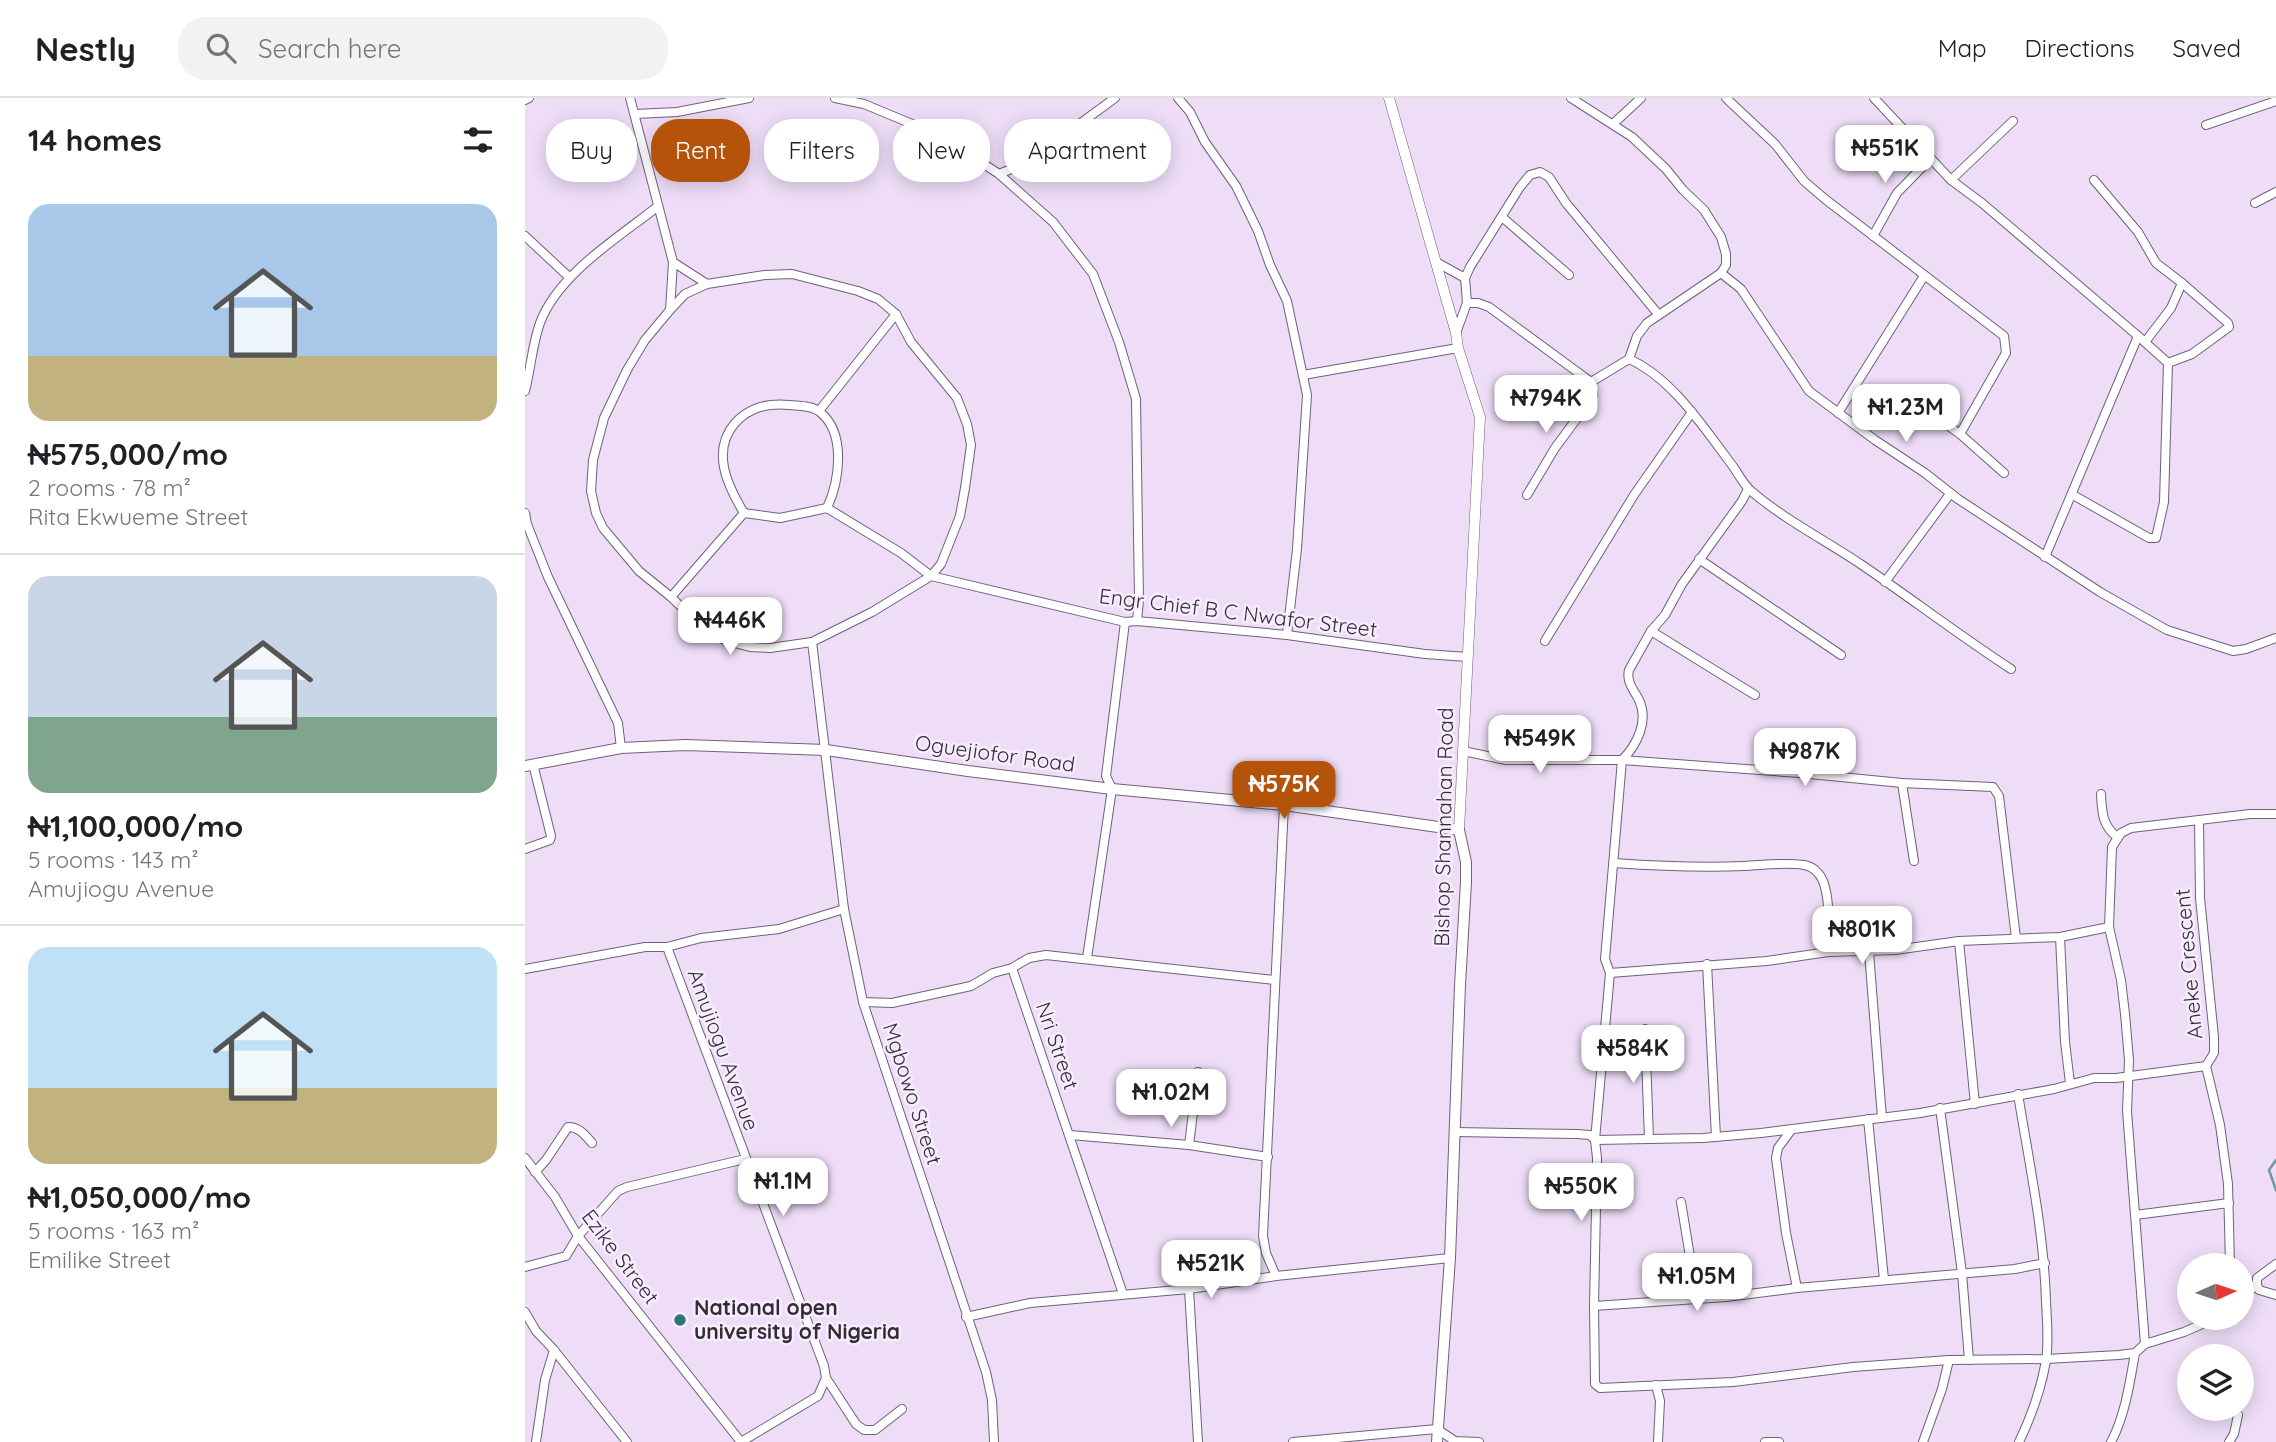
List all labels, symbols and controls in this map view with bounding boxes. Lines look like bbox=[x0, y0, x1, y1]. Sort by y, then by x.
search box bbox=[178, 17, 668, 80]
text: Nestly bbox=[35, 28, 136, 69]
icon: search bbox=[202, 29, 240, 67]
text: Search here bbox=[258, 32, 401, 65]
text: Map bbox=[1938, 33, 1987, 63]
text: Directions bbox=[2025, 33, 2135, 63]
text: Saved bbox=[2173, 33, 2241, 63]
chip: Buy bbox=[546, 119, 637, 182]
chip: Rent bbox=[651, 119, 750, 182]
chip: Filters bbox=[764, 119, 879, 182]
chip: New bbox=[893, 119, 990, 182]
chip: Apartment bbox=[1004, 119, 1171, 182]
text: 14 homes bbox=[28, 121, 162, 159]
icon: filters bbox=[459, 121, 497, 159]
pin: ₦551K bbox=[1836, 126, 1934, 185]
text: ₦551K bbox=[1851, 133, 1919, 162]
icon: home bbox=[200, 250, 326, 376]
pin: ₦794K bbox=[1497, 376, 1595, 435]
text: ₦794K bbox=[1510, 383, 1582, 412]
pin: ₦1.23M bbox=[1849, 384, 1963, 444]
text: ₦1.23M bbox=[1868, 392, 1944, 421]
text: ₦575,000/mo bbox=[28, 435, 228, 473]
text: 2 rooms · 78 m² bbox=[28, 473, 191, 502]
text: Rita Ekwueme Street bbox=[28, 502, 248, 531]
street label: Engr Chief B C Nwafor Street bbox=[1098, 582, 1379, 642]
pin: ₦446K bbox=[681, 598, 779, 657]
text: ₦446K bbox=[694, 605, 766, 634]
icon: home bbox=[200, 622, 326, 748]
street label: Bishop Shannahan Road bbox=[1428, 707, 1458, 947]
pin: ₦549K bbox=[1491, 716, 1589, 775]
text: ₦549K bbox=[1504, 723, 1576, 752]
pin: ₦987K bbox=[1756, 728, 1854, 788]
street label: Oguejiofor Road bbox=[914, 729, 1077, 777]
text: ₦987K bbox=[1770, 736, 1840, 765]
pin: ₦575K bbox=[1235, 762, 1333, 821]
text: ₦575K bbox=[1248, 769, 1320, 798]
text: ₦1,100,000/mo bbox=[28, 807, 243, 845]
text: 5 rooms · 143 m² bbox=[28, 845, 199, 874]
text: Amujiogu Avenue bbox=[28, 874, 214, 903]
street label: Aneke Crescent bbox=[2168, 888, 2208, 1040]
pin: ₦801K bbox=[1813, 906, 1911, 966]
text: ₦801K bbox=[1828, 914, 1896, 943]
street label: Amujiogu Avenue bbox=[683, 965, 765, 1134]
icon: home bbox=[200, 993, 326, 1119]
street label: Nri Street bbox=[1031, 998, 1085, 1093]
street label: Mgbowo Street bbox=[878, 1020, 948, 1168]
pin: ₦584K bbox=[1584, 1026, 1682, 1085]
text: ₦584K bbox=[1597, 1033, 1669, 1062]
pin: ₦1.02M bbox=[1114, 1070, 1228, 1129]
text: ₦1.02M bbox=[1132, 1077, 1210, 1106]
pin: ₦1.1M bbox=[734, 1158, 832, 1218]
pin: ₦550K bbox=[1532, 1164, 1630, 1223]
text: ₦1.1M bbox=[754, 1166, 812, 1195]
text: ₦550K bbox=[1545, 1171, 1617, 1200]
text: ₦1,050,000/mo bbox=[28, 1178, 251, 1216]
street label: Ezike Street bbox=[577, 1204, 665, 1309]
text: 5 rooms · 163 m² bbox=[28, 1216, 199, 1245]
pin: ₦521K bbox=[1162, 1240, 1260, 1300]
text: Emilike Street bbox=[28, 1245, 171, 1274]
text: ₦521K bbox=[1177, 1248, 1245, 1277]
north arrow bbox=[2177, 1253, 2254, 1330]
map controls bbox=[2177, 1253, 2254, 1421]
pin: ₦1.05M bbox=[1640, 1254, 1754, 1313]
text: ₦1.05M bbox=[1658, 1261, 1736, 1290]
place label: National open university of Nigeria bbox=[694, 1294, 900, 1344]
marker: National open university of Nigeria bbox=[672, 1312, 688, 1328]
button: layers bbox=[2177, 1344, 2254, 1421]

